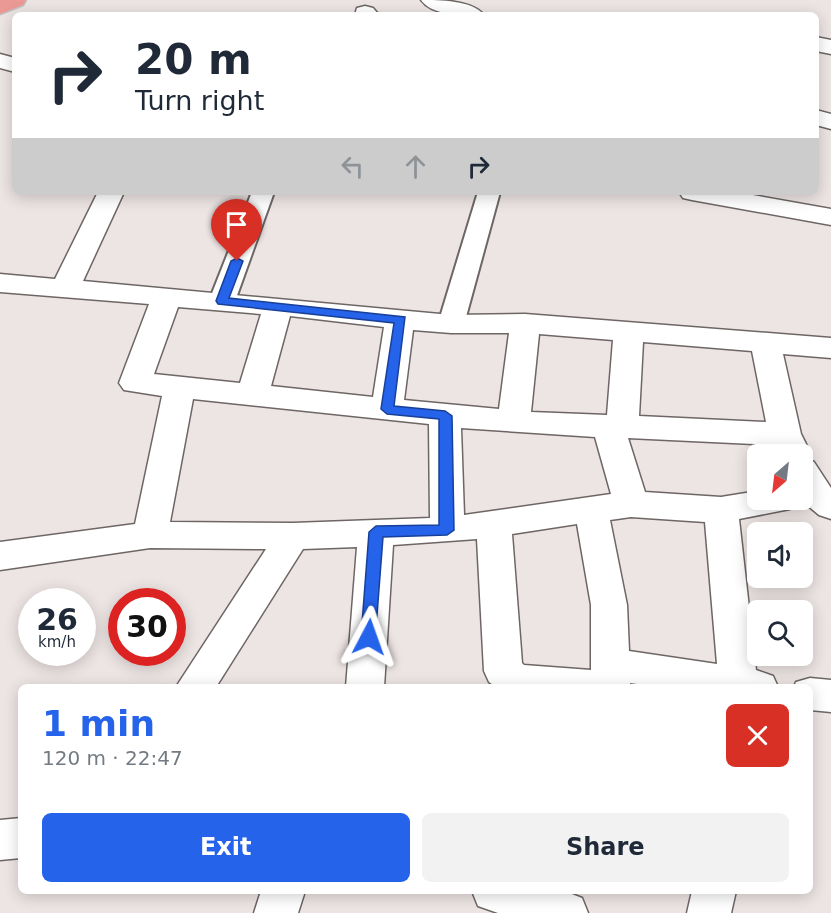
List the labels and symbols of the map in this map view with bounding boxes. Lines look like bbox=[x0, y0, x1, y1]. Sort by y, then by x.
pin bbox=[211, 199, 262, 261]
north arrow bbox=[747, 444, 813, 510]
speed limit sign: 30 bbox=[108, 588, 186, 666]
position arrow bbox=[337, 605, 401, 669]

